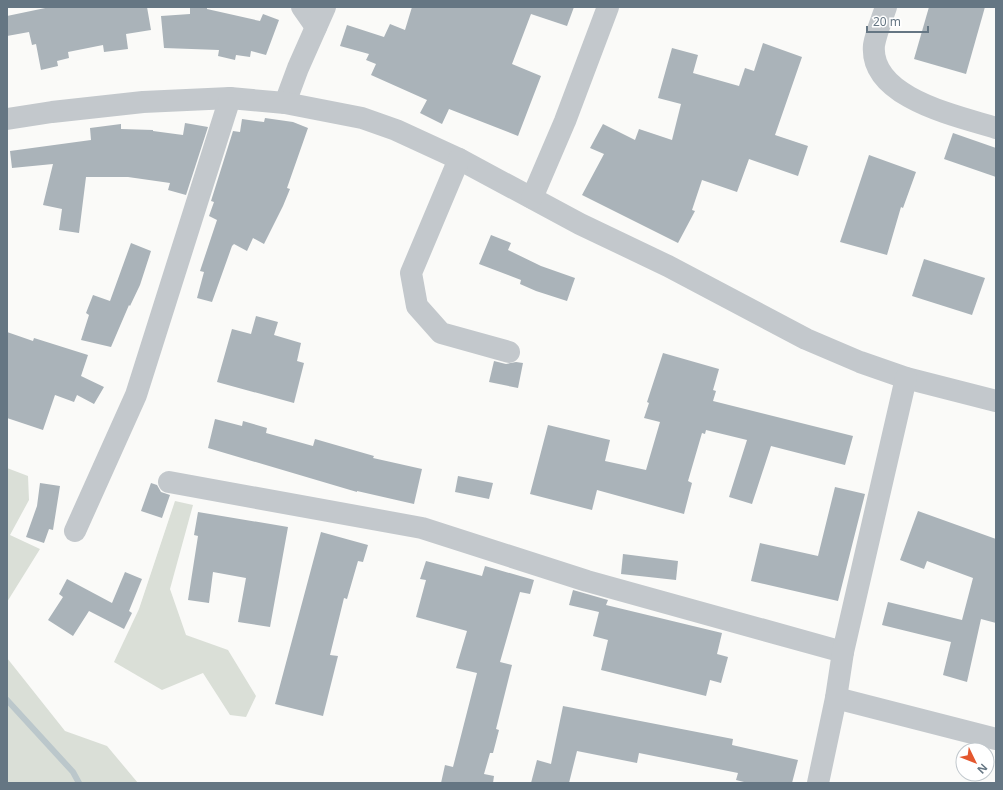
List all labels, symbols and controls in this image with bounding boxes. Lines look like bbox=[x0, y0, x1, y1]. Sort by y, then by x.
scale bar bbox=[867, 8, 928, 34]
text: 20 m bbox=[873, 13, 901, 30]
north arrow bbox=[955, 742, 995, 782]
text: N bbox=[974, 761, 991, 778]

